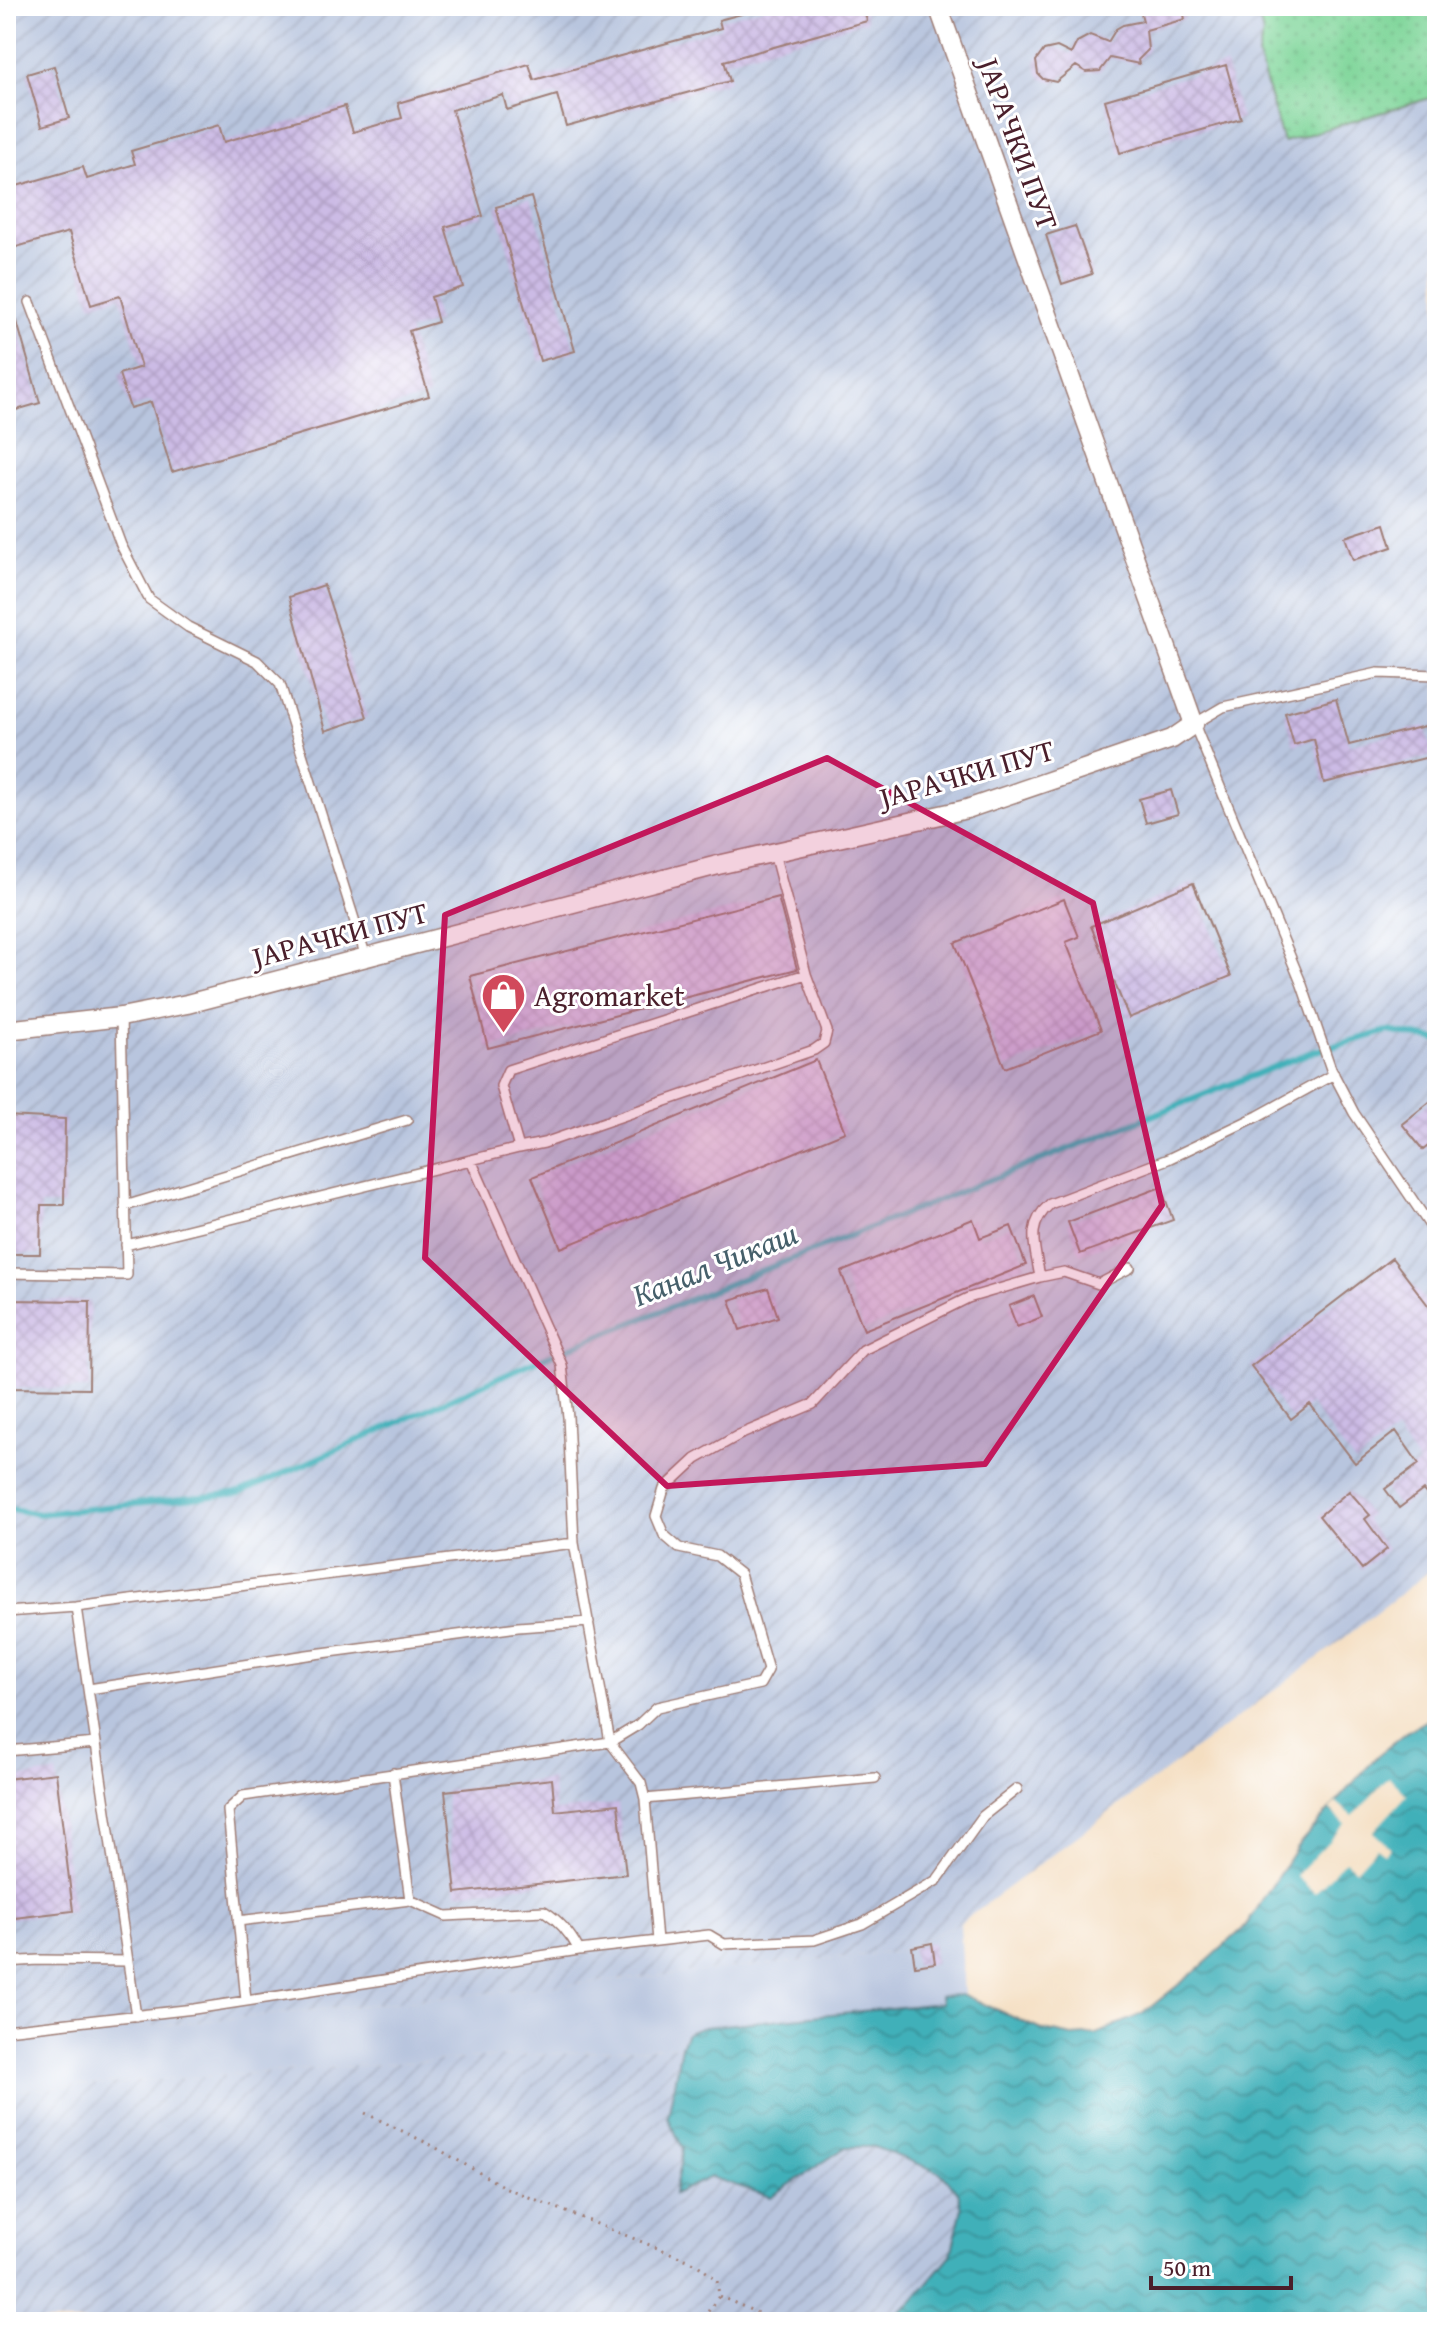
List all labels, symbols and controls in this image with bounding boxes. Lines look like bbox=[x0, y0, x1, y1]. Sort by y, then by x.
street label: ЈАРАЧКИ ПУТ bbox=[966, 48, 1070, 236]
street label: ЈАРАЧКИ ПУТ bbox=[870, 727, 1059, 820]
street label: ЈАРАЧКИ ПУТ bbox=[243, 889, 433, 980]
shop icon: Agromarket bbox=[479, 972, 527, 1035]
place label: Agromarket bbox=[534, 973, 685, 1017]
water label: Канал Чикаш bbox=[625, 1209, 804, 1318]
scale bar bbox=[1151, 2240, 1291, 2290]
text: 50 m bbox=[1163, 2250, 1211, 2285]

